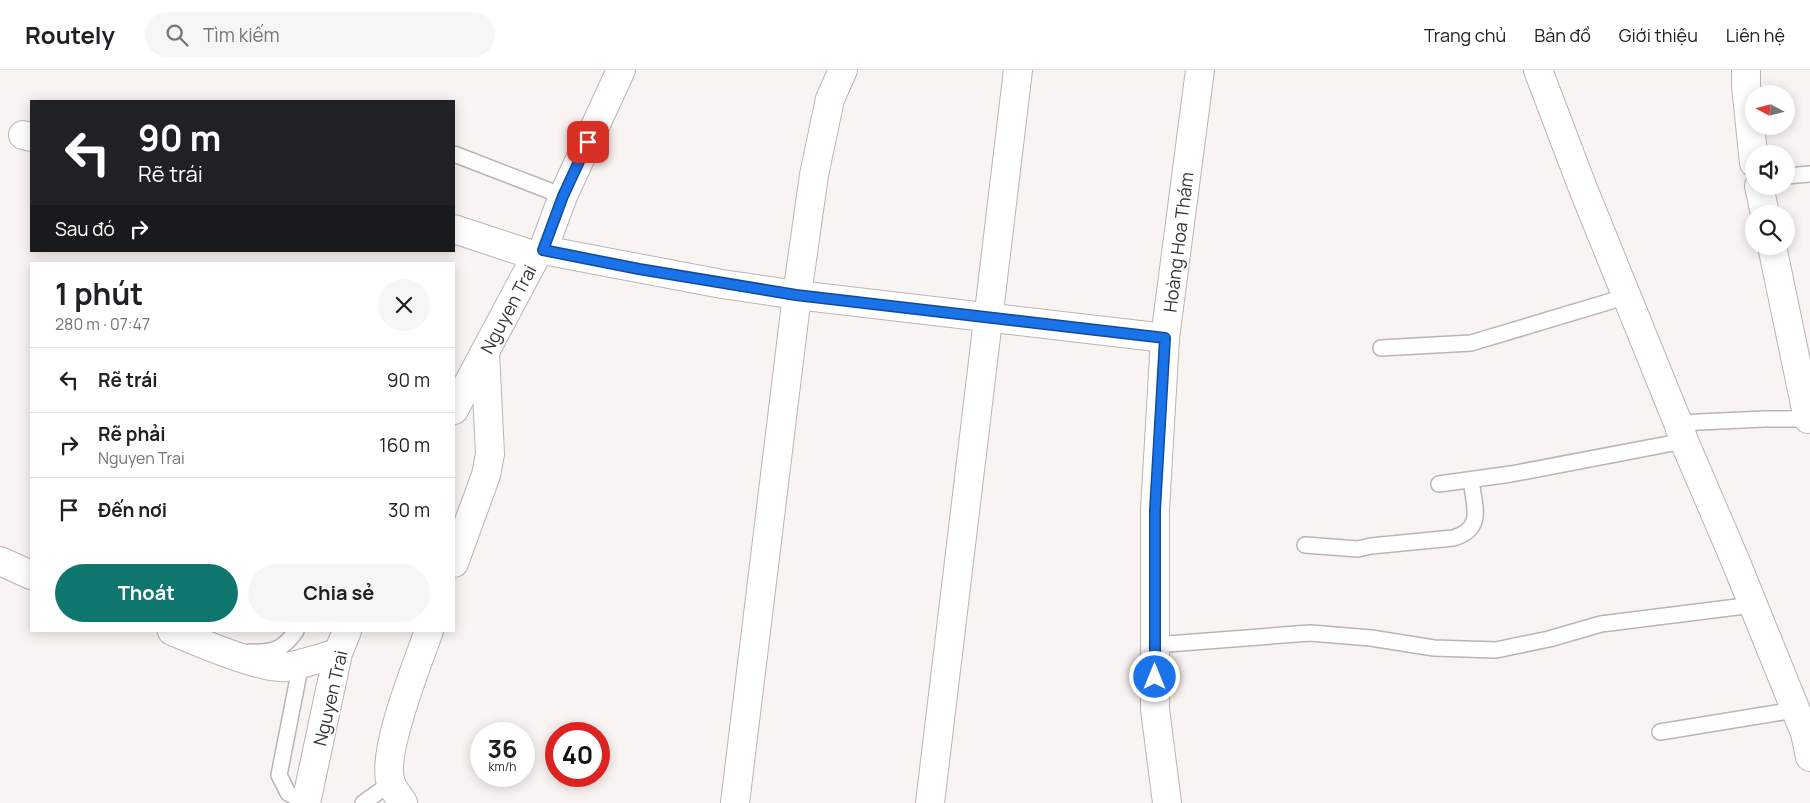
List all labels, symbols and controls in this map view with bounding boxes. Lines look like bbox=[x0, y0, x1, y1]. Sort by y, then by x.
search box bbox=[145, 12, 495, 57]
text: Routely bbox=[25, 18, 115, 51]
icon: search bbox=[163, 21, 191, 49]
text: Tìm kiếm bbox=[203, 22, 280, 48]
text: Trang chủ bbox=[1424, 23, 1506, 47]
text: Bản đồ bbox=[1534, 23, 1591, 47]
text: Giới thiệu bbox=[1619, 23, 1698, 47]
text: Liên hệ bbox=[1726, 23, 1785, 47]
north arrow bbox=[1745, 85, 1795, 135]
map controls bbox=[1745, 85, 1795, 255]
text: 90 m bbox=[138, 114, 221, 162]
icon: left bbox=[55, 120, 120, 185]
pin bbox=[567, 121, 609, 163]
icon: arrive bbox=[574, 128, 602, 156]
button: sound bbox=[1745, 145, 1795, 195]
text: Rẽ trái bbox=[138, 159, 203, 189]
street label: Hoàng Hoa Thám bbox=[1157, 170, 1199, 314]
button: search bbox=[1745, 205, 1795, 255]
icon: right bbox=[125, 215, 153, 243]
text: Sau đó bbox=[55, 216, 115, 242]
street label: Nguyen Trai bbox=[475, 260, 541, 358]
text: 1 phút bbox=[55, 273, 143, 314]
button: close bbox=[378, 279, 430, 331]
text: 280 m · 07:47 bbox=[55, 313, 150, 335]
icon: left bbox=[55, 366, 83, 394]
text: Rẽ trái bbox=[98, 367, 158, 393]
text: 90 m bbox=[387, 367, 430, 393]
text: Rẽ phải bbox=[98, 421, 166, 447]
icon: right bbox=[55, 431, 83, 459]
text: 160 m bbox=[379, 432, 430, 458]
text: Nguyen Trai bbox=[98, 447, 185, 469]
icon: arrive bbox=[55, 496, 83, 524]
text: Đến nơi bbox=[98, 497, 167, 523]
text: 30 m bbox=[388, 497, 430, 523]
button: Thoát bbox=[55, 564, 238, 622]
button: Chia sẻ bbox=[248, 564, 430, 622]
street label: Nguyen Trai bbox=[307, 648, 353, 748]
position arrow bbox=[1128, 650, 1180, 702]
speed limit sign: 40 bbox=[545, 722, 610, 787]
text: 36 bbox=[487, 731, 518, 766]
text: km/h bbox=[489, 758, 516, 775]

